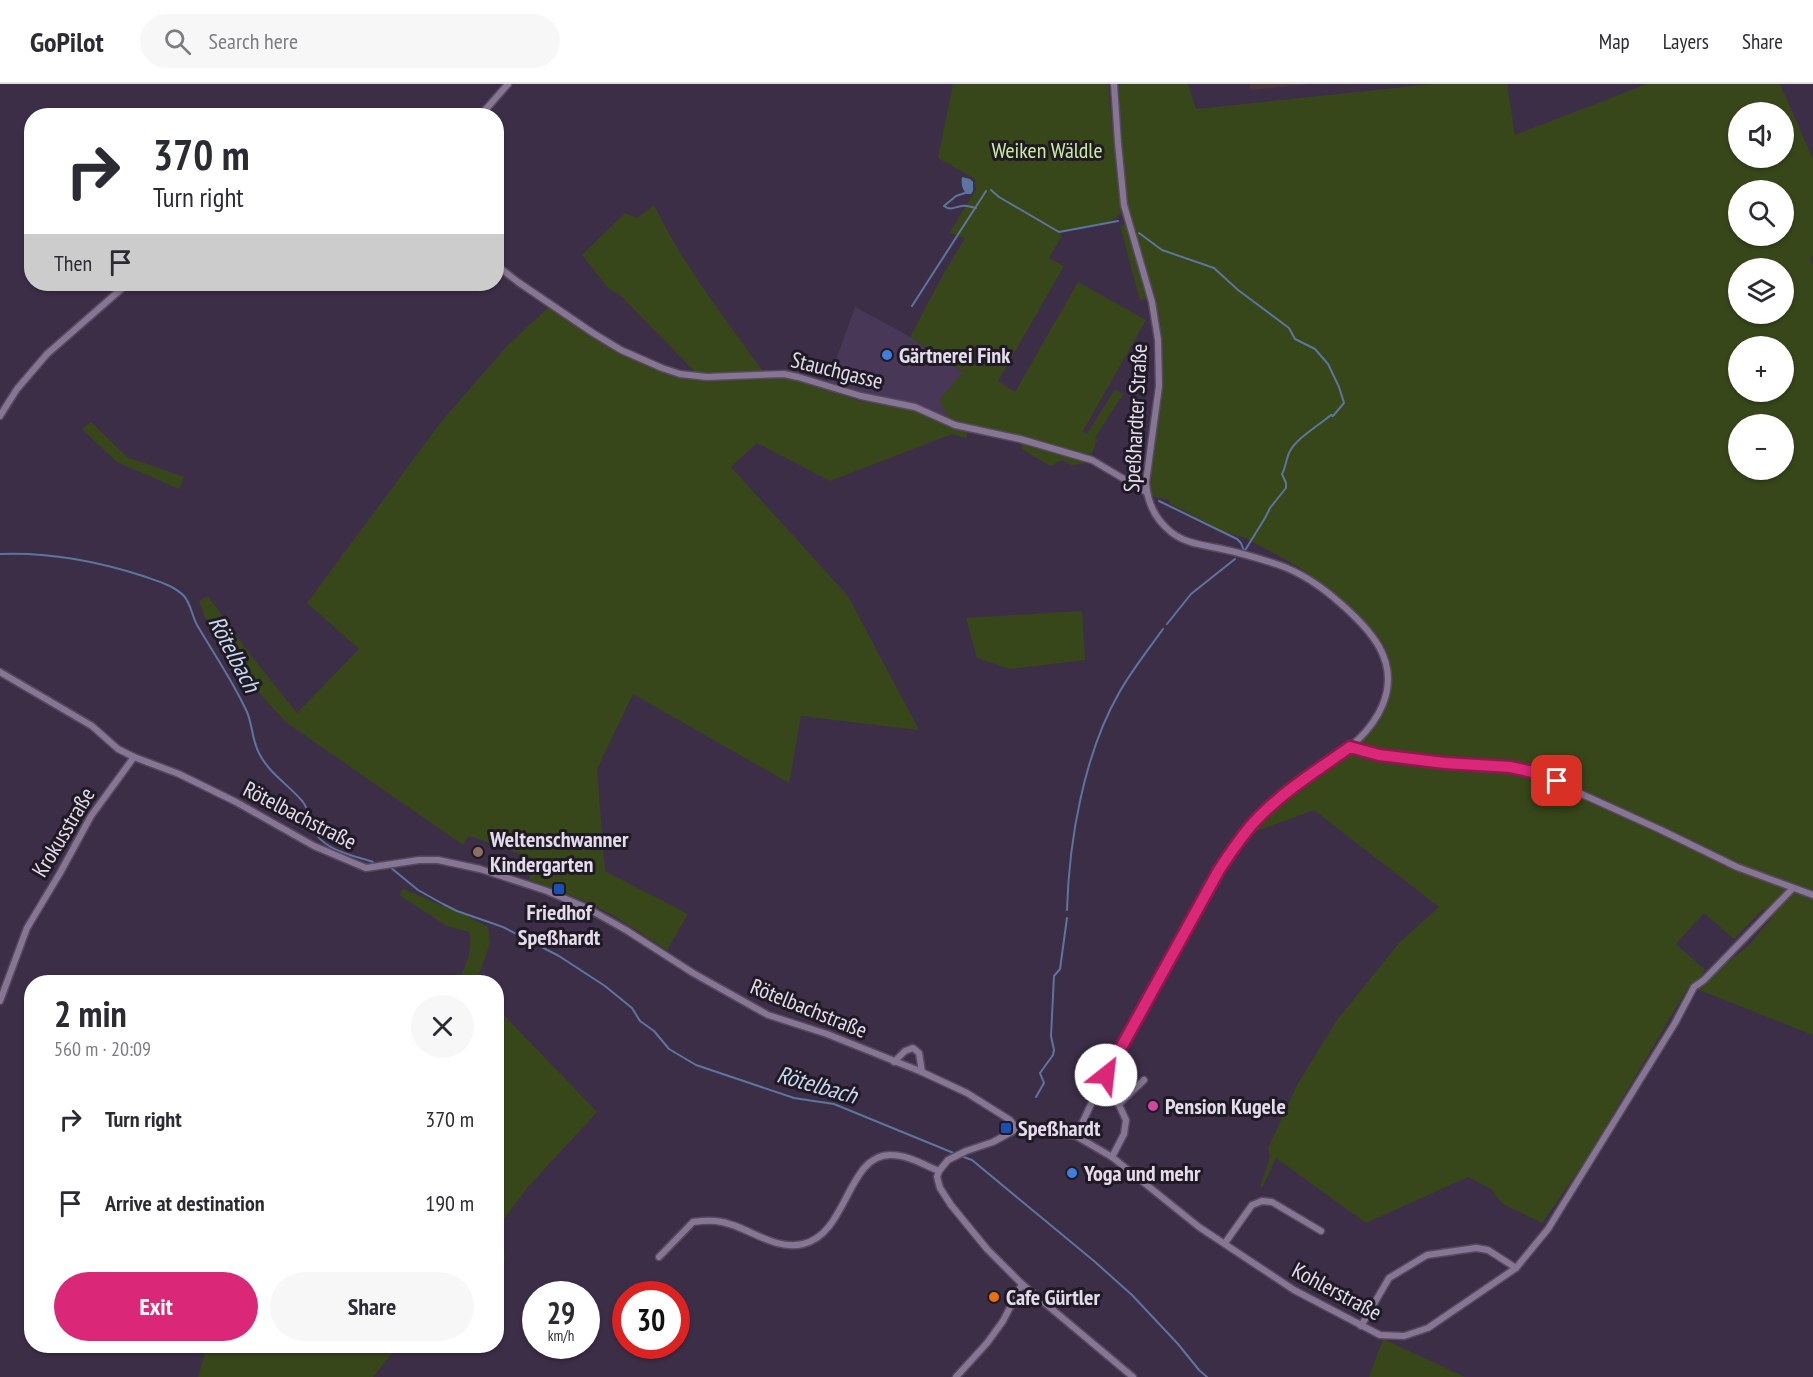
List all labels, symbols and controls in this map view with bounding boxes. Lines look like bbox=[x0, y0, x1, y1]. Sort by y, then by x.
search box bbox=[140, 14, 560, 68]
text: GoPilot bbox=[30, 23, 104, 60]
icon: search bbox=[161, 25, 194, 58]
text: Search here bbox=[209, 27, 298, 55]
text: Map bbox=[1599, 28, 1630, 55]
text: Layers bbox=[1663, 28, 1709, 55]
text: Share bbox=[1742, 28, 1783, 55]
map controls bbox=[1728, 102, 1794, 480]
button: sound bbox=[1728, 102, 1794, 168]
text: 370 m bbox=[153, 127, 250, 182]
icon: right bbox=[54, 132, 132, 210]
park label: Weiken Wäldle bbox=[991, 136, 1103, 164]
text: Turn right bbox=[153, 180, 244, 214]
button: search bbox=[1728, 180, 1794, 246]
icon: arrive bbox=[104, 246, 137, 279]
text: Then bbox=[54, 249, 92, 277]
button: layers bbox=[1728, 258, 1794, 324]
button: + bbox=[1728, 336, 1794, 402]
place label: Gärtnerei Fink bbox=[899, 341, 1011, 369]
street label: Speßhardter Straße bbox=[1117, 343, 1153, 493]
street label: Stauchgasse bbox=[788, 345, 886, 395]
marker: Gärtnerei Fink bbox=[880, 348, 894, 362]
button: − bbox=[1728, 414, 1794, 480]
water label: Rötelbach bbox=[202, 610, 268, 699]
pin bbox=[1531, 755, 1582, 806]
icon: arrive bbox=[1540, 764, 1573, 797]
street label: Rötelbachstraße bbox=[239, 775, 361, 855]
street label: Krokusstraße bbox=[25, 782, 101, 882]
place label: Weltenschwanner Kindergarten bbox=[489, 825, 629, 878]
marker: Weltenschwanner Kindergarten bbox=[471, 845, 485, 859]
marker: Friedhof Speßhardt bbox=[552, 882, 566, 896]
place label: Friedhof Speßhardt bbox=[518, 898, 601, 951]
street label: Rötelbachstraße bbox=[747, 972, 871, 1044]
text: 2 min bbox=[54, 990, 127, 1037]
button: close bbox=[411, 995, 474, 1058]
text: 560 m · 20:09 bbox=[54, 1036, 151, 1062]
position arrow bbox=[1074, 1043, 1138, 1107]
water label: Rötelbach bbox=[773, 1058, 862, 1111]
place label: Pension Kugele bbox=[1165, 1092, 1286, 1120]
marker: Pension Kugele bbox=[1146, 1099, 1160, 1113]
icon: right bbox=[54, 1103, 87, 1136]
text: Turn right bbox=[105, 1105, 182, 1133]
text: 370 m bbox=[425, 1105, 474, 1133]
place label: Speßhardt bbox=[1018, 1114, 1101, 1142]
marker: Speßhardt bbox=[999, 1121, 1013, 1135]
place label: Yoga und mehr bbox=[1083, 1159, 1201, 1187]
marker: Yoga und mehr bbox=[1065, 1166, 1079, 1180]
icon: arrive bbox=[54, 1187, 87, 1220]
text: Arrive at destination bbox=[105, 1189, 265, 1217]
text: 190 m bbox=[425, 1189, 474, 1217]
street label: Kohlerstraße bbox=[1287, 1256, 1387, 1326]
button: Exit bbox=[54, 1272, 258, 1341]
button: Share bbox=[270, 1272, 474, 1341]
speed limit sign: 30 bbox=[612, 1281, 690, 1359]
place label: Cafe Gürtler bbox=[1006, 1283, 1101, 1311]
marker: Cafe Gürtler bbox=[987, 1290, 1001, 1304]
text: 29 bbox=[547, 1293, 575, 1332]
text: km/h bbox=[548, 1326, 574, 1345]

